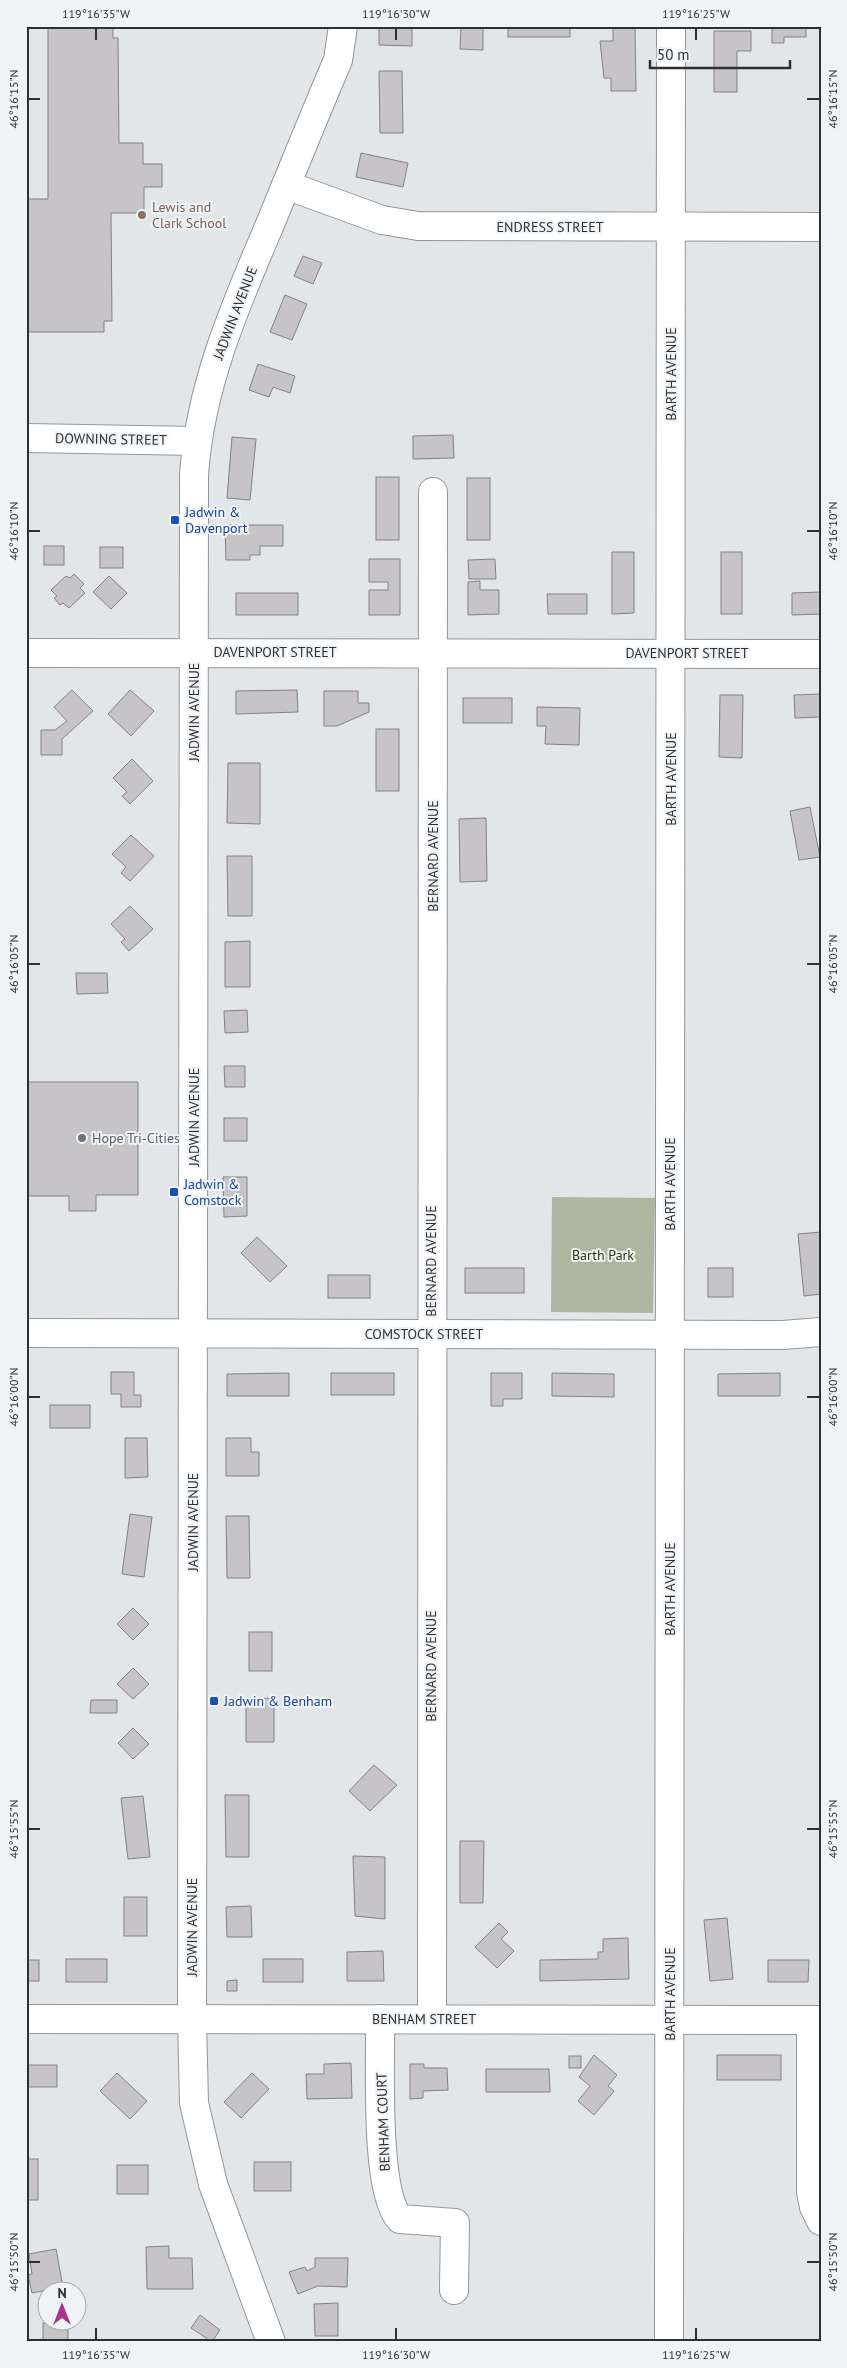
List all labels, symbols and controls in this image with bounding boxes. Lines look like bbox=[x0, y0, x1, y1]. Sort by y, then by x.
text: 119°16'35"W bbox=[62, 6, 130, 21]
text: 119°16'30"W bbox=[362, 6, 430, 21]
text: 119°16'25"W bbox=[662, 6, 730, 21]
scale bar bbox=[650, 38, 790, 70]
text: 50 m bbox=[657, 45, 690, 64]
text: 46°16'15"N bbox=[6, 69, 21, 129]
text: 46°16'15"N bbox=[825, 69, 840, 129]
place label: Lewis and Clark School bbox=[152, 198, 226, 232]
marker: Lewis and Clark School bbox=[136, 209, 148, 221]
street label: ENDRESS STREET bbox=[497, 218, 604, 236]
street label: JADWIN AVENUE bbox=[209, 264, 261, 363]
street label: BARTH AVENUE bbox=[662, 327, 680, 421]
street label: DOWNING STREET bbox=[55, 429, 167, 449]
text: 46°16'10"N bbox=[6, 501, 21, 561]
text: 46°16'10"N bbox=[825, 501, 840, 561]
place label: Jadwin & Davenport bbox=[184, 503, 248, 537]
marker: Jadwin & Davenport bbox=[169, 514, 181, 526]
street label: DAVENPORT STREET bbox=[213, 643, 337, 661]
street label: DAVENPORT STREET bbox=[625, 644, 749, 662]
street label: JADWIN AVENUE bbox=[185, 663, 203, 762]
street label: BARTH AVENUE bbox=[662, 732, 680, 826]
street label: BERNARD AVENUE bbox=[424, 800, 442, 912]
text: 46°16'05"N bbox=[6, 934, 21, 994]
text: 46°16'05"N bbox=[825, 934, 840, 994]
street label: JADWIN AVENUE bbox=[185, 1068, 203, 1167]
place label: Hope Tri-Cities bbox=[92, 1129, 180, 1147]
marker: Hope Tri-Cities bbox=[76, 1132, 88, 1144]
street label: BARTH AVENUE bbox=[661, 1137, 679, 1231]
place label: Jadwin & Comstock bbox=[183, 1175, 242, 1209]
marker: Jadwin & Comstock bbox=[168, 1186, 180, 1198]
street label: BERNARD AVENUE bbox=[422, 1205, 440, 1317]
park label: Barth Park bbox=[572, 1246, 634, 1264]
street label: COMSTOCK STREET bbox=[365, 1325, 484, 1343]
text: 46°16'00"N bbox=[6, 1367, 21, 1427]
text: 46°16'00"N bbox=[825, 1367, 840, 1427]
street label: JADWIN AVENUE bbox=[184, 1473, 202, 1572]
street label: BARTH AVENUE bbox=[661, 1542, 679, 1636]
street label: BERNARD AVENUE bbox=[422, 1610, 440, 1722]
place label: Jadwin & Benham bbox=[223, 1692, 332, 1710]
marker: Jadwin & Benham bbox=[208, 1695, 220, 1707]
text: 46°15'55"N bbox=[6, 1799, 21, 1859]
text: 46°15'55"N bbox=[825, 1799, 840, 1859]
street label: JADWIN AVENUE bbox=[183, 1878, 201, 1977]
street label: BARTH AVENUE bbox=[661, 1947, 679, 2041]
street label: BENHAM STREET bbox=[372, 2010, 476, 2028]
street label: BENHAM COURT bbox=[372, 2072, 394, 2172]
text: 46°15'50"N bbox=[6, 2232, 21, 2292]
text: 46°15'50"N bbox=[825, 2232, 840, 2292]
north arrow bbox=[38, 2280, 88, 2330]
text: N bbox=[57, 2284, 67, 2302]
text: 119°16'35"W bbox=[62, 2347, 130, 2362]
text: 119°16'30"W bbox=[362, 2347, 430, 2362]
text: 119°16'25"W bbox=[662, 2347, 730, 2362]

